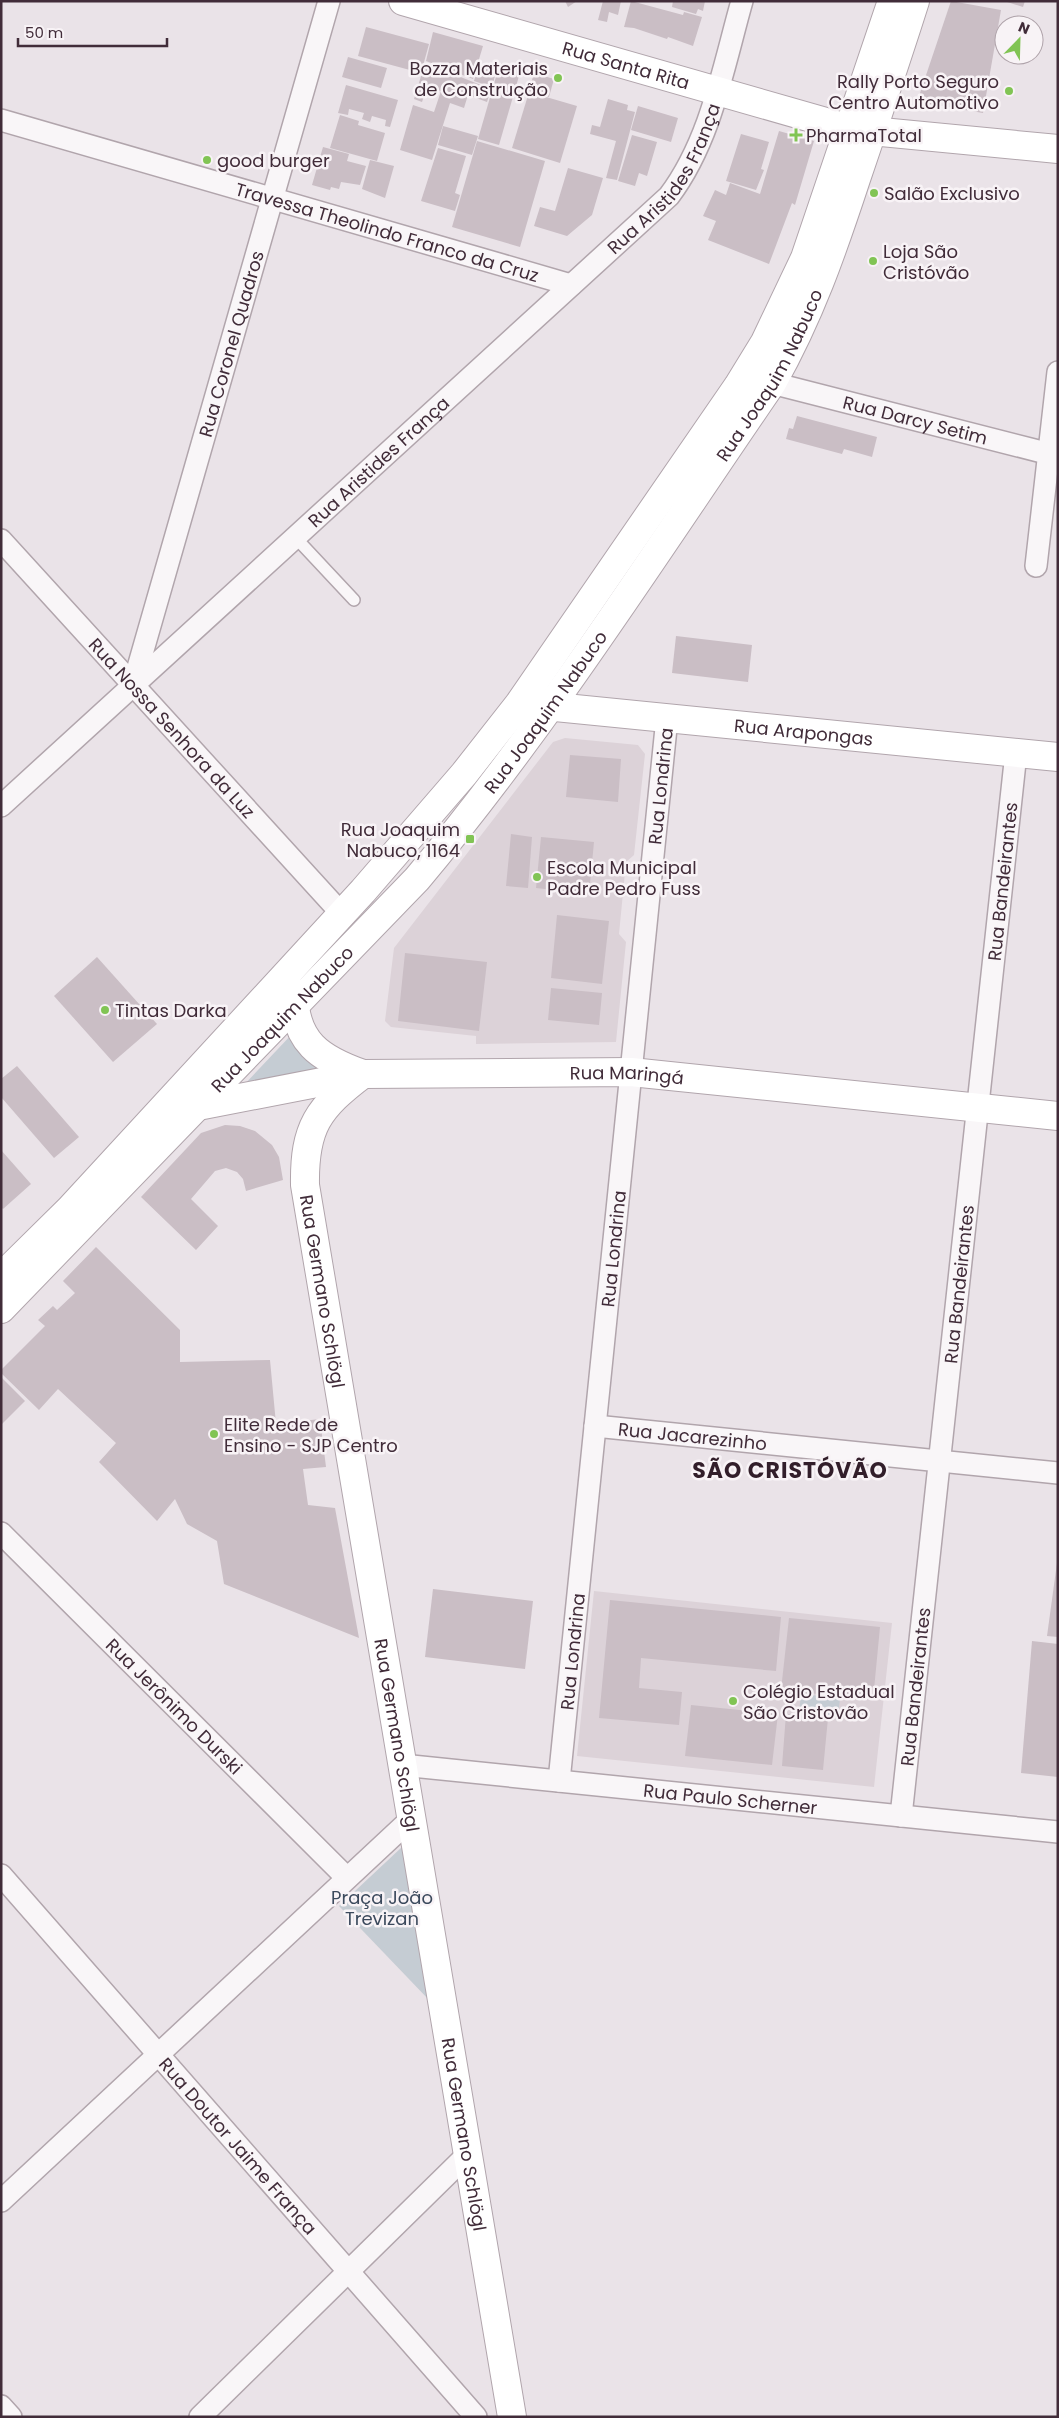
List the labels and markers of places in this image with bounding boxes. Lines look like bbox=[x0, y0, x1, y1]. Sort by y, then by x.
place label: Bozza Materiais de Construção bbox=[410, 56, 548, 102]
place label: Rally Porto Seguro Centro Automotivo bbox=[828, 69, 999, 115]
marker: Bozza Materiais de Construção bbox=[552, 72, 564, 84]
marker: Rally Porto Seguro Centro Automotivo bbox=[1003, 85, 1015, 97]
place label: PharmaTotal bbox=[806, 123, 922, 148]
marker: PharmaTotal bbox=[790, 129, 802, 141]
place label: good burger bbox=[217, 148, 330, 173]
marker: good burger bbox=[201, 154, 213, 166]
place label: Salão Exclusivo bbox=[884, 181, 1020, 206]
marker: Salão Exclusivo bbox=[868, 187, 880, 199]
place label: Loja São Cristóvão bbox=[883, 239, 969, 285]
marker: Loja São Cristóvão bbox=[867, 255, 879, 267]
place label: Rua Joaquim Nabuco, 1164 bbox=[341, 817, 460, 863]
marker: Rua Joaquim Nabuco, 1164 bbox=[464, 833, 476, 845]
place label: Escola Municipal Padre Pedro Fuss bbox=[547, 855, 701, 901]
marker: Escola Municipal Padre Pedro Fuss bbox=[531, 871, 543, 883]
place label: Tintas Darka bbox=[115, 998, 227, 1023]
marker: Tintas Darka bbox=[99, 1004, 111, 1016]
place label: Elite Rede de Ensino - SJP Centro bbox=[224, 1412, 398, 1458]
marker: Elite Rede de Ensino - SJP Centro bbox=[208, 1428, 220, 1440]
place label: Colégio Estadual São Cristovão bbox=[743, 1679, 895, 1725]
marker: Colégio Estadual São Cristovão bbox=[727, 1695, 739, 1707]

